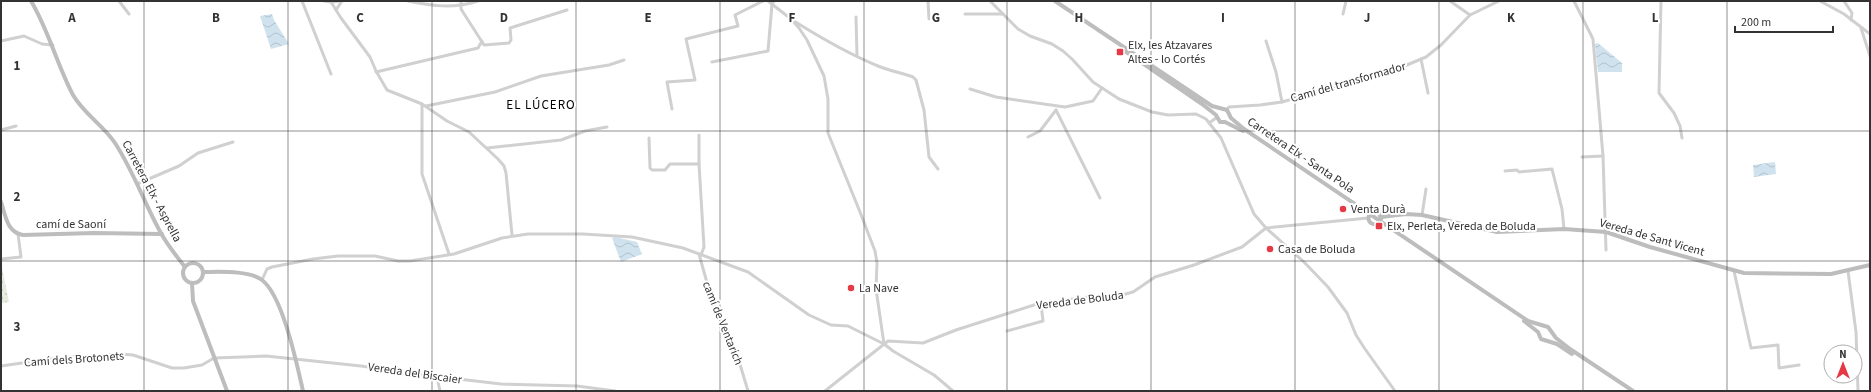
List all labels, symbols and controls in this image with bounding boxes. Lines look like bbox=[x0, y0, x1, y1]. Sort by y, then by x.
scale bar bbox=[1735, 8, 1833, 34]
text: A bbox=[67, 9, 76, 27]
text: B bbox=[212, 9, 220, 27]
text: C bbox=[356, 9, 364, 27]
text: D bbox=[500, 9, 508, 27]
text: E bbox=[644, 9, 652, 27]
text: F bbox=[789, 9, 796, 27]
text: G bbox=[932, 9, 940, 27]
text: H bbox=[1075, 9, 1083, 27]
text: I bbox=[1221, 9, 1225, 27]
text: J bbox=[1364, 9, 1370, 27]
text: K bbox=[1507, 9, 1516, 27]
text: L bbox=[1652, 9, 1659, 27]
text: 200 m bbox=[1741, 14, 1771, 31]
place label: Elx, les Atzavares Altes - lo Cortés bbox=[1128, 37, 1212, 68]
marker: Elx, les Atzavares Altes - lo Cortés bbox=[1115, 47, 1125, 57]
text: 1 bbox=[14, 57, 21, 75]
street label: Camí del transformador bbox=[1288, 58, 1409, 107]
district label: EL LÚCERO bbox=[506, 96, 576, 114]
street label: Carretera Elx - Santa Pola bbox=[1244, 113, 1358, 198]
street label: Carretera Elx - Asprella bbox=[118, 137, 186, 245]
text: 2 bbox=[14, 188, 21, 206]
place label: Venta Durà bbox=[1351, 201, 1406, 218]
marker: Venta Durà bbox=[1338, 204, 1348, 214]
street label: Vereda de Sant Vicent bbox=[1597, 214, 1706, 261]
street label: camí de Saoní bbox=[36, 216, 107, 233]
place label: Elx, Perleta, Vereda de Boluda bbox=[1387, 218, 1536, 235]
marker: Elx, Perleta, Vereda de Boluda bbox=[1374, 221, 1384, 231]
place label: Casa de Boluda bbox=[1278, 241, 1355, 258]
marker: Casa de Boluda bbox=[1265, 244, 1275, 254]
street label: camí de Ventarich bbox=[698, 279, 747, 368]
place label: La Nave bbox=[859, 280, 899, 297]
marker: La Nave bbox=[846, 283, 856, 293]
street label: Vereda de Boluda bbox=[1035, 287, 1125, 314]
text: 3 bbox=[14, 318, 21, 336]
north arrow bbox=[1823, 344, 1863, 384]
text: N bbox=[1839, 347, 1847, 362]
street label: Camí dels Brotonets bbox=[23, 348, 125, 371]
street label: Vereda del Biscaier bbox=[367, 358, 464, 389]

